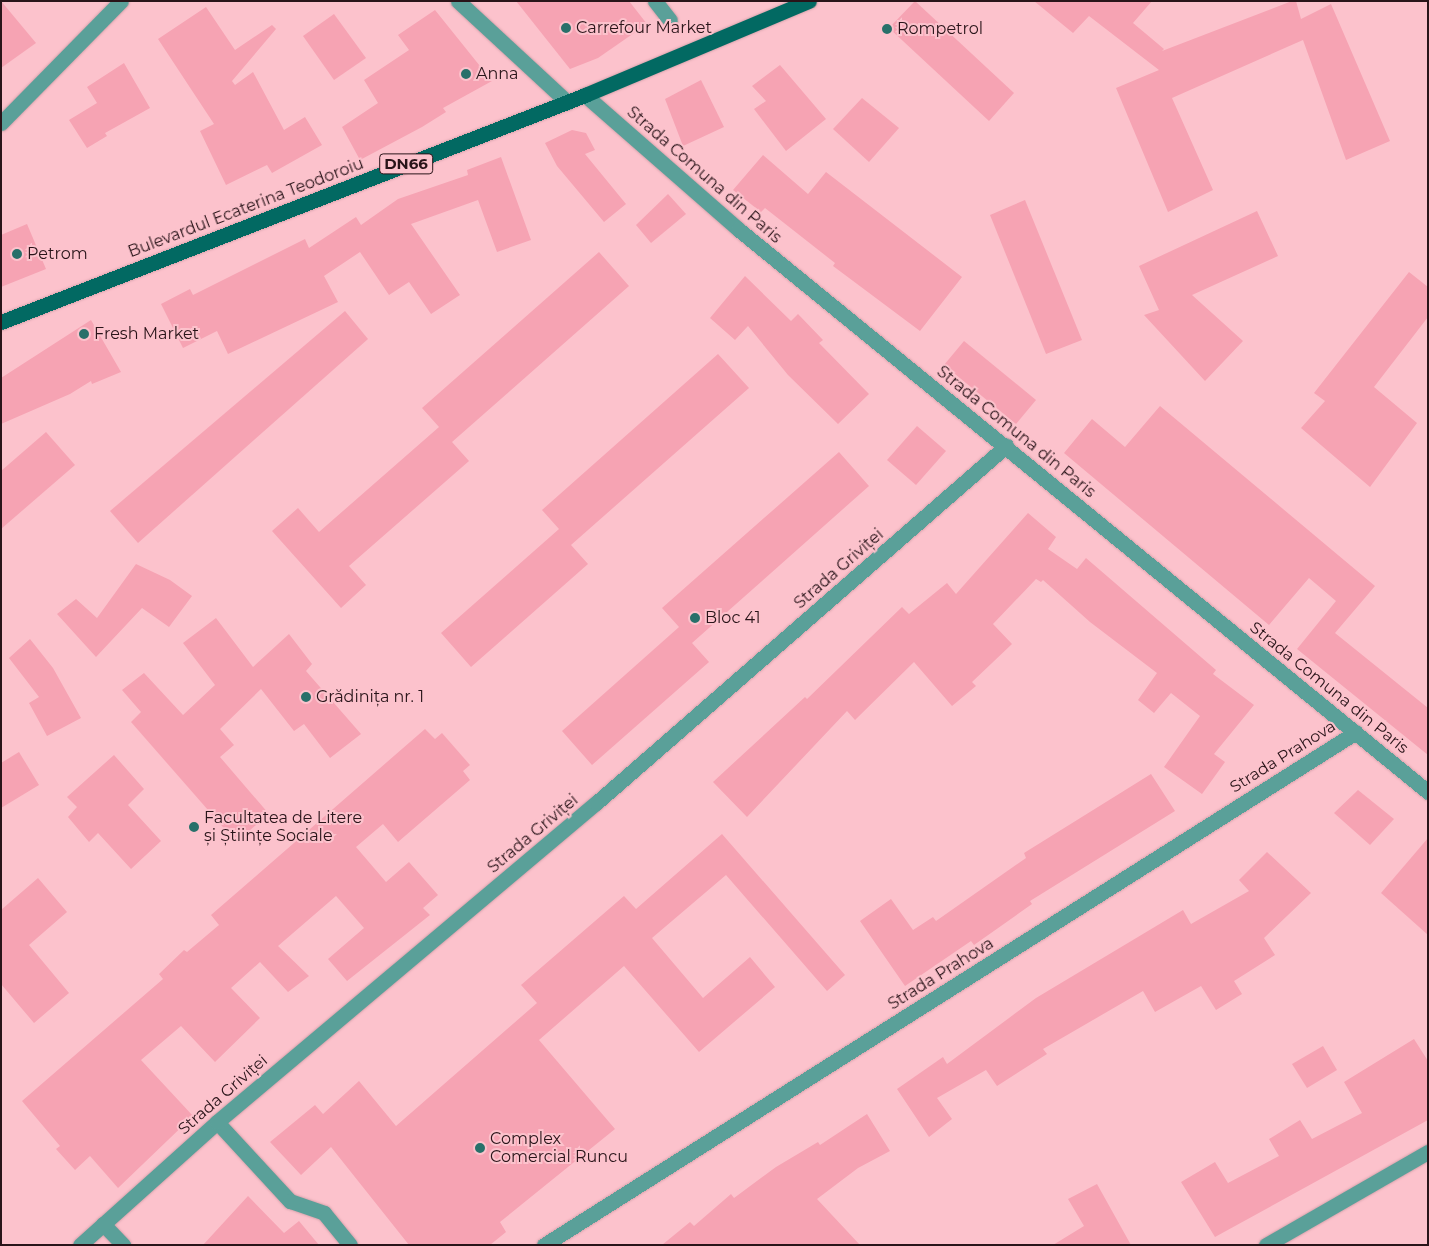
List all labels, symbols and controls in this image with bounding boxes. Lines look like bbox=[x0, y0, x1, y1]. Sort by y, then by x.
place label: Carrefour Market bbox=[576, 18, 712, 38]
place label: Rompetrol bbox=[897, 19, 983, 39]
marker: Carrefour Market bbox=[560, 22, 572, 34]
marker: Rompetrol bbox=[881, 23, 893, 35]
place label: Anna bbox=[476, 64, 519, 84]
marker: Anna bbox=[460, 68, 472, 80]
street label: Strada Comuna din Paris bbox=[623, 103, 785, 247]
road number: DN66 bbox=[378, 152, 434, 176]
street label: Bulevardul Ecaterina Teodoroiu bbox=[125, 154, 367, 262]
place label: Petrom bbox=[27, 244, 88, 264]
marker: Petrom bbox=[11, 248, 23, 260]
place label: Fresh Market bbox=[94, 324, 199, 344]
marker: Fresh Market bbox=[78, 328, 90, 340]
street label: Strada Comuna din Paris bbox=[933, 362, 1099, 502]
street label: Strada Griviței bbox=[790, 525, 888, 613]
place label: Bloc 41 bbox=[705, 608, 761, 628]
marker: Bloc 41 bbox=[689, 612, 701, 624]
street label: Strada Comuna din Paris bbox=[1246, 618, 1412, 758]
place label: Grădinița nr. 1 bbox=[316, 687, 424, 707]
marker: Grădinița nr. 1 bbox=[300, 691, 312, 703]
street label: Strada Prahova bbox=[1227, 717, 1339, 797]
street label: Strada Griviței bbox=[484, 791, 582, 877]
place label: Facultatea de Litere și Științe Sociale bbox=[204, 808, 362, 846]
marker: Facultatea de Litere și Științe Sociale bbox=[188, 821, 200, 833]
street label: Strada Prahova bbox=[885, 934, 997, 1014]
street label: Strada Griviței bbox=[174, 1051, 272, 1139]
place label: Complex Comercial Runcu bbox=[490, 1129, 628, 1167]
marker: Complex Comercial Runcu bbox=[474, 1142, 486, 1154]

